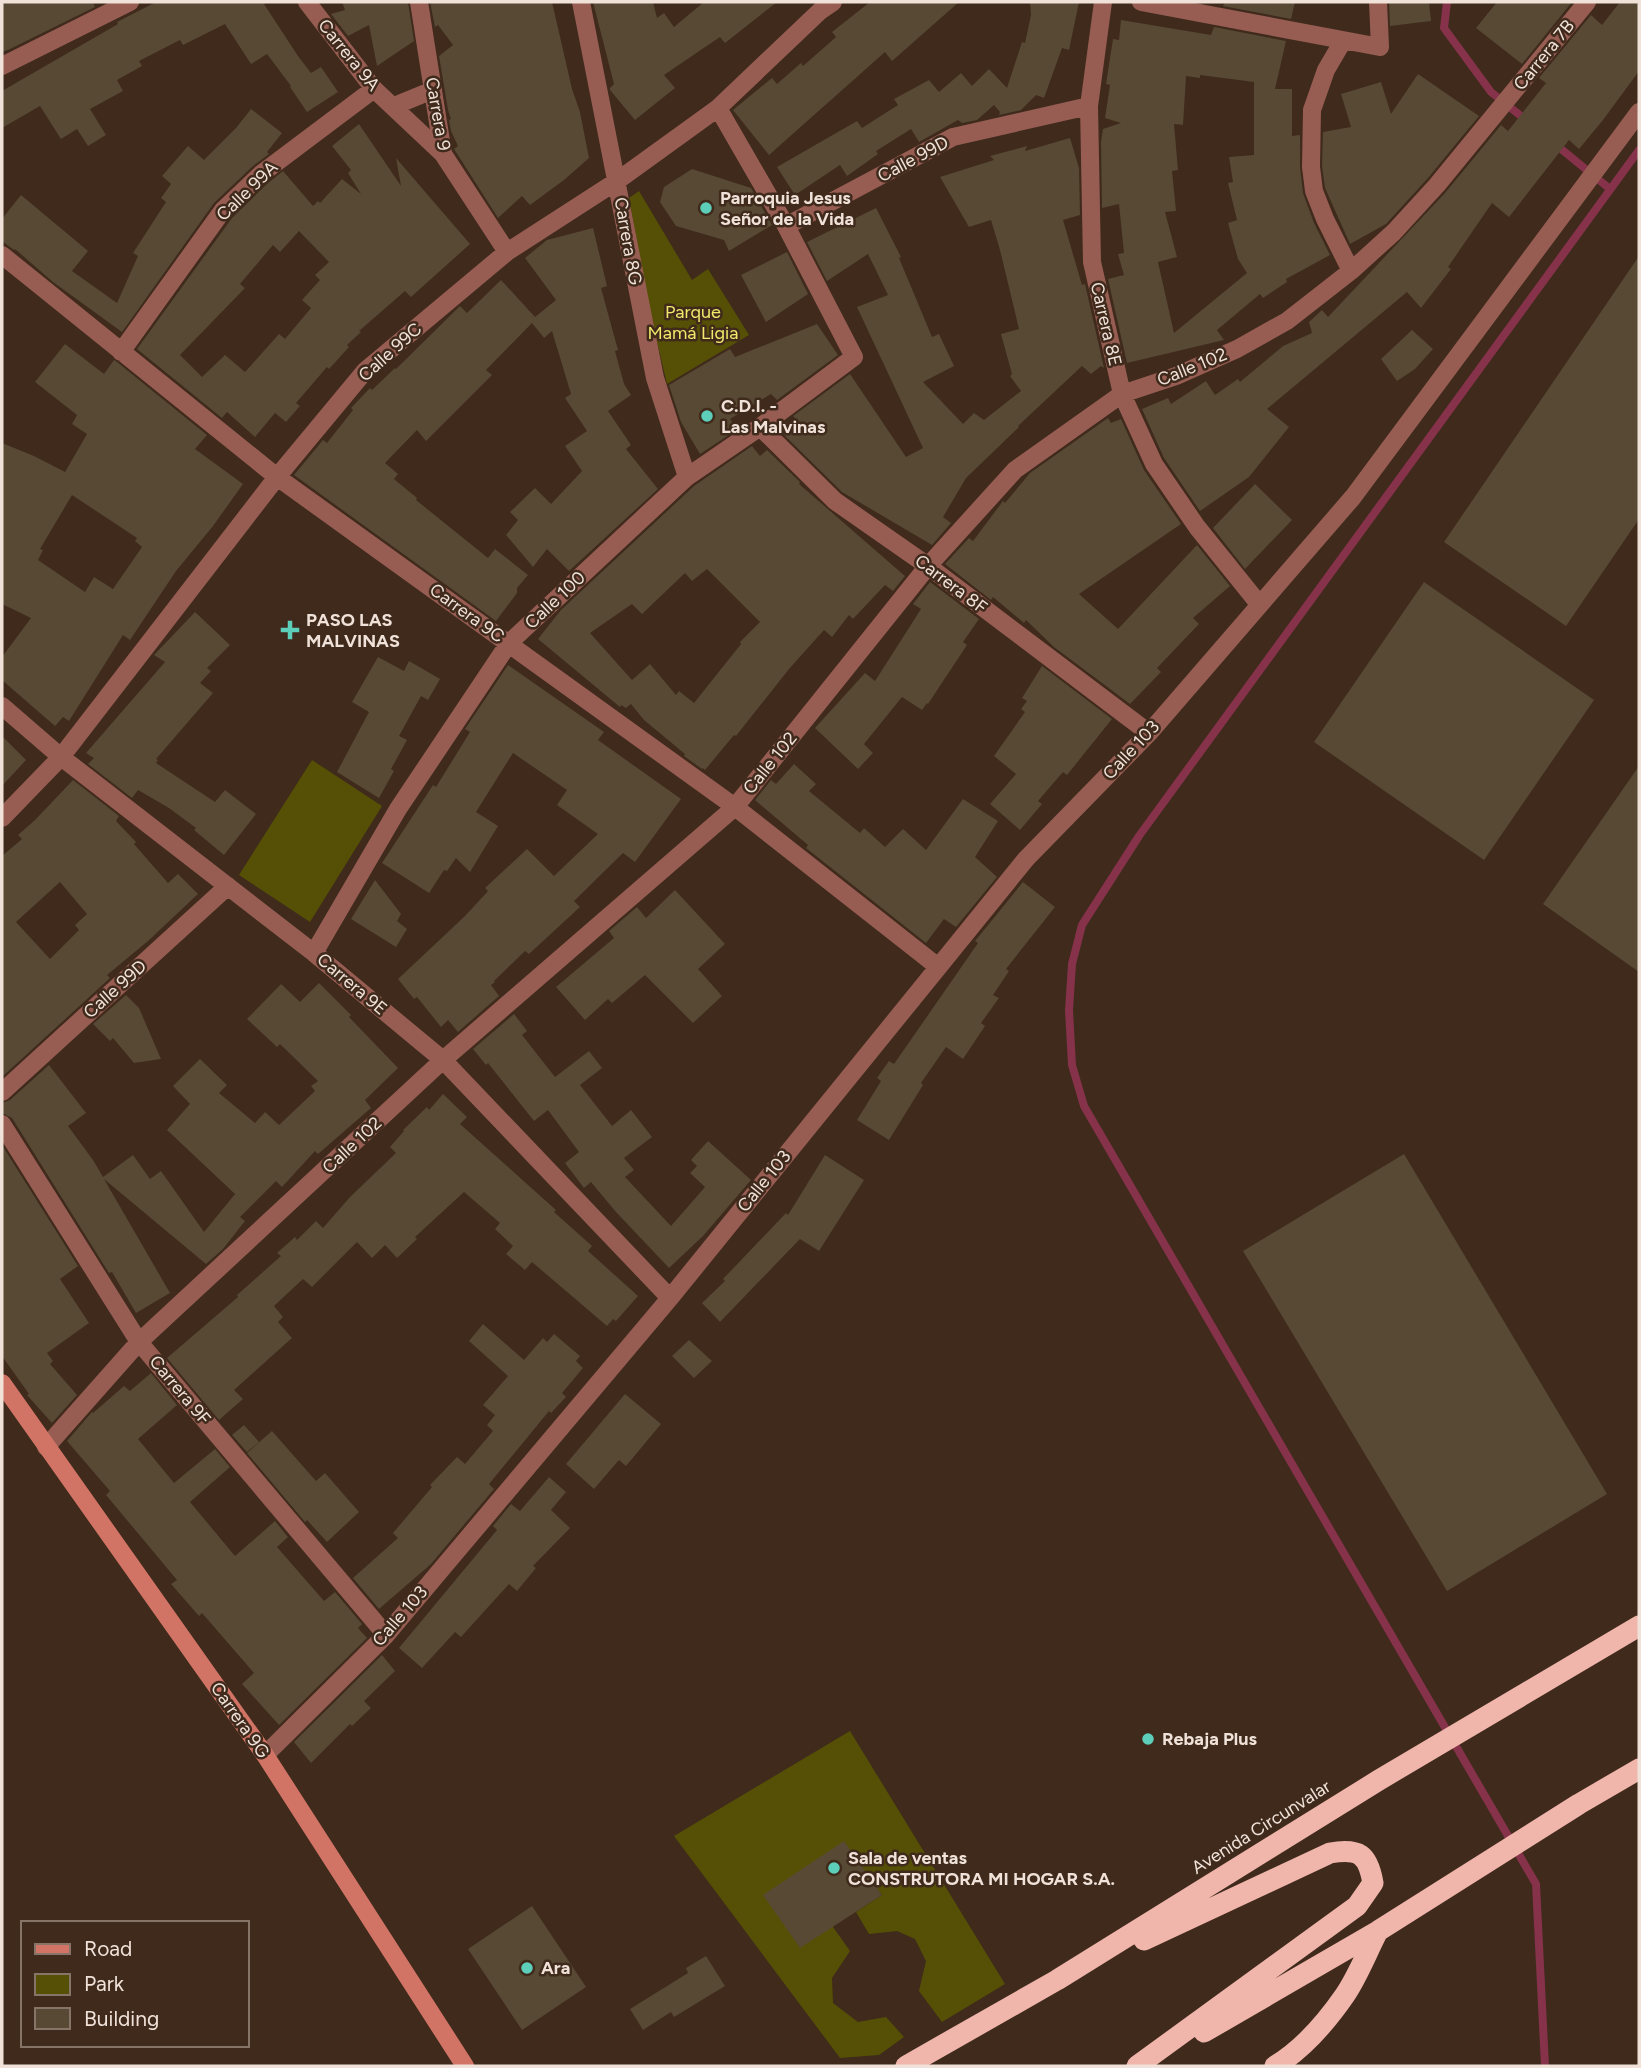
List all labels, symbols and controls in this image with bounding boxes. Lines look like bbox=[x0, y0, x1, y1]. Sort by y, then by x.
street label: Carrera 9A bbox=[313, 15, 385, 95]
street label: Carrera 7B bbox=[1509, 15, 1579, 95]
street label: Carrera 9 bbox=[421, 76, 455, 152]
street label: Calle 99D bbox=[874, 131, 952, 187]
street label: Calle 99A bbox=[212, 156, 282, 226]
place label: Parroquia Jesus Señor de la Vida bbox=[720, 187, 854, 230]
street label: Carrera 8G bbox=[609, 195, 647, 287]
marker: Parroquia Jesus Señor de la Vida bbox=[698, 200, 714, 216]
street label: Carrera 8E bbox=[1086, 280, 1126, 368]
park label: Parque Mamá Ligia bbox=[648, 301, 738, 344]
street label: Calle 99C bbox=[354, 318, 426, 386]
street label: Calle 102 bbox=[1154, 343, 1230, 391]
place label: C.D.I. - Las Malvinas bbox=[721, 395, 826, 438]
marker: C.D.I. - Las Malvinas bbox=[699, 408, 715, 424]
street label: Carrera 8F bbox=[911, 550, 992, 618]
street label: Calle 100 bbox=[520, 566, 590, 634]
street label: Carrera 9C bbox=[425, 579, 509, 647]
place label: PASO LAS MALVINAS bbox=[306, 609, 400, 652]
marker: PASO LAS MALVINAS bbox=[280, 620, 300, 640]
street label: Calle 103 bbox=[1098, 716, 1164, 784]
street label: Calle 102 bbox=[738, 728, 802, 798]
street label: Carrera 9E bbox=[312, 948, 392, 1020]
street label: Calle 99D bbox=[79, 955, 151, 1023]
street label: Calle 102 bbox=[318, 1112, 386, 1178]
street label: Calle 103 bbox=[732, 1146, 796, 1216]
street label: Carrera 9F bbox=[145, 1351, 216, 1429]
street label: Calle 103 bbox=[368, 1581, 432, 1651]
street label: Carrera 9G bbox=[206, 1678, 274, 1763]
place label: Rebaja Plus bbox=[1162, 1728, 1258, 1750]
marker: Rebaja Plus bbox=[1140, 1731, 1156, 1747]
street label: Avenida Circunvalar bbox=[1187, 1775, 1335, 1879]
place label: Sala de ventas CONSTRUTORA MI HOGAR S.A. bbox=[848, 1847, 1115, 1890]
marker: Sala de ventas CONSTRUTORA MI HOGAR S.A. bbox=[826, 1860, 842, 1876]
legend bbox=[21, 1921, 248, 2047]
text: Road bbox=[84, 1936, 132, 1961]
place label: Ara bbox=[541, 1957, 570, 1979]
marker: Ara bbox=[519, 1960, 535, 1976]
text: Park bbox=[84, 1971, 125, 1996]
text: Building bbox=[84, 2006, 159, 2031]

